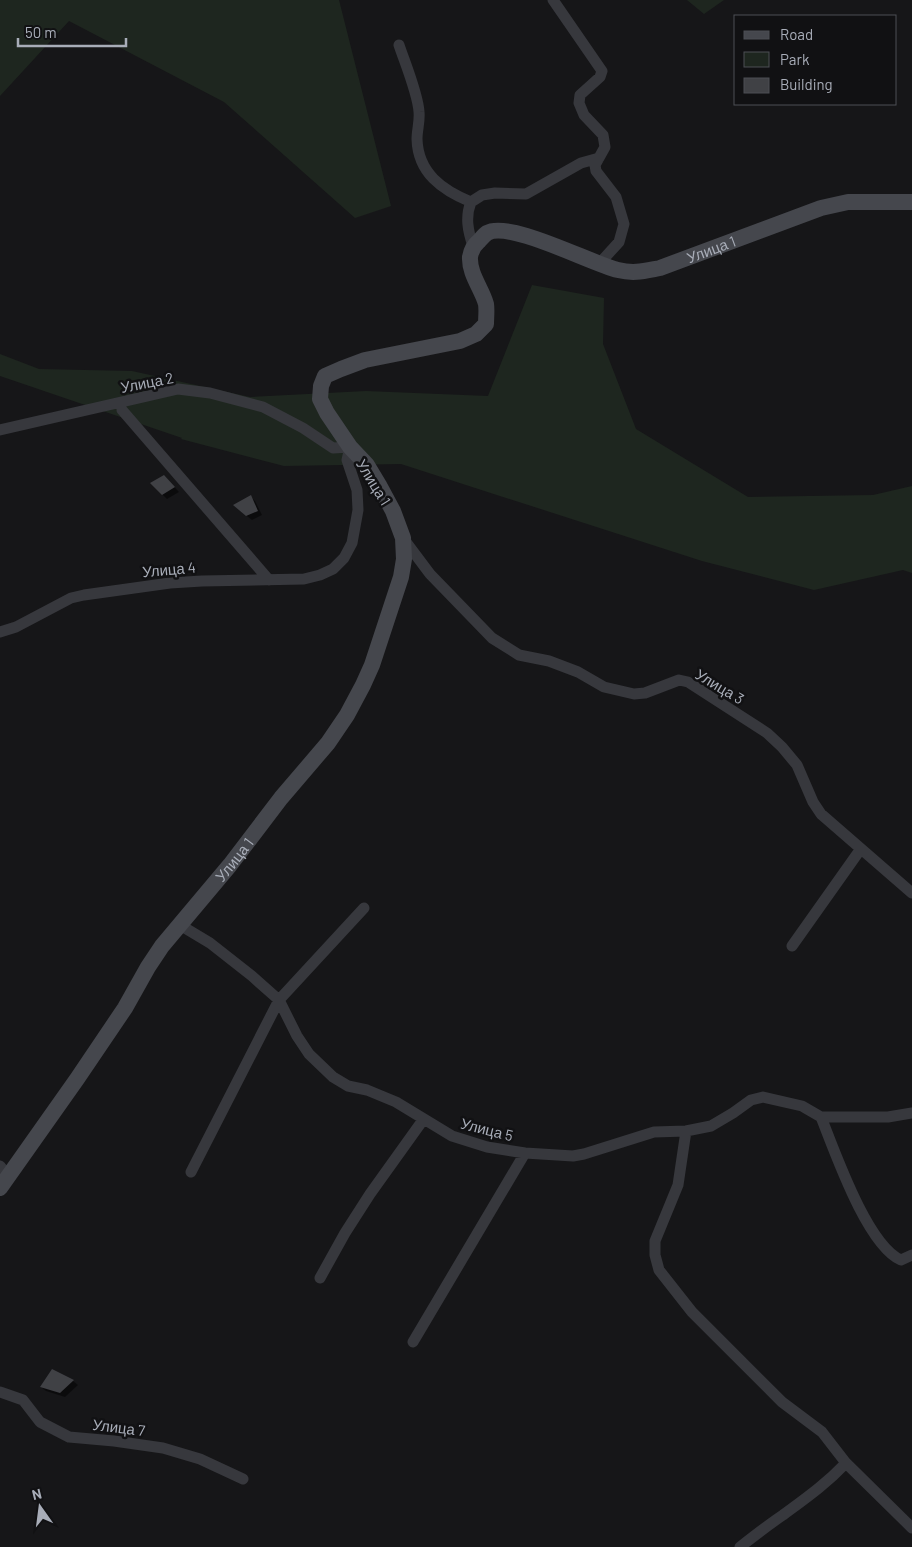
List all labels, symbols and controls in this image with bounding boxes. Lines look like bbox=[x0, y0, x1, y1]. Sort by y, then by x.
scale bar bbox=[18, 15, 125, 47]
legend bbox=[734, 15, 897, 105]
text: 50 m bbox=[25, 23, 57, 41]
text: Road bbox=[780, 25, 813, 43]
text: Park bbox=[780, 50, 810, 68]
text: Building bbox=[780, 75, 833, 93]
street label: Улица 1 bbox=[684, 232, 738, 266]
street label: Улица 2 bbox=[119, 368, 175, 396]
street label: Улица 1 bbox=[353, 456, 395, 508]
street label: Улица 4 bbox=[141, 558, 197, 580]
street label: Улица 3 bbox=[693, 665, 747, 707]
street label: Улица 1 bbox=[211, 834, 257, 885]
street label: Улица 5 bbox=[459, 1114, 515, 1144]
street label: Улица 7 bbox=[92, 1415, 146, 1439]
north arrow bbox=[15, 1482, 65, 1532]
text: N bbox=[30, 1485, 43, 1503]

